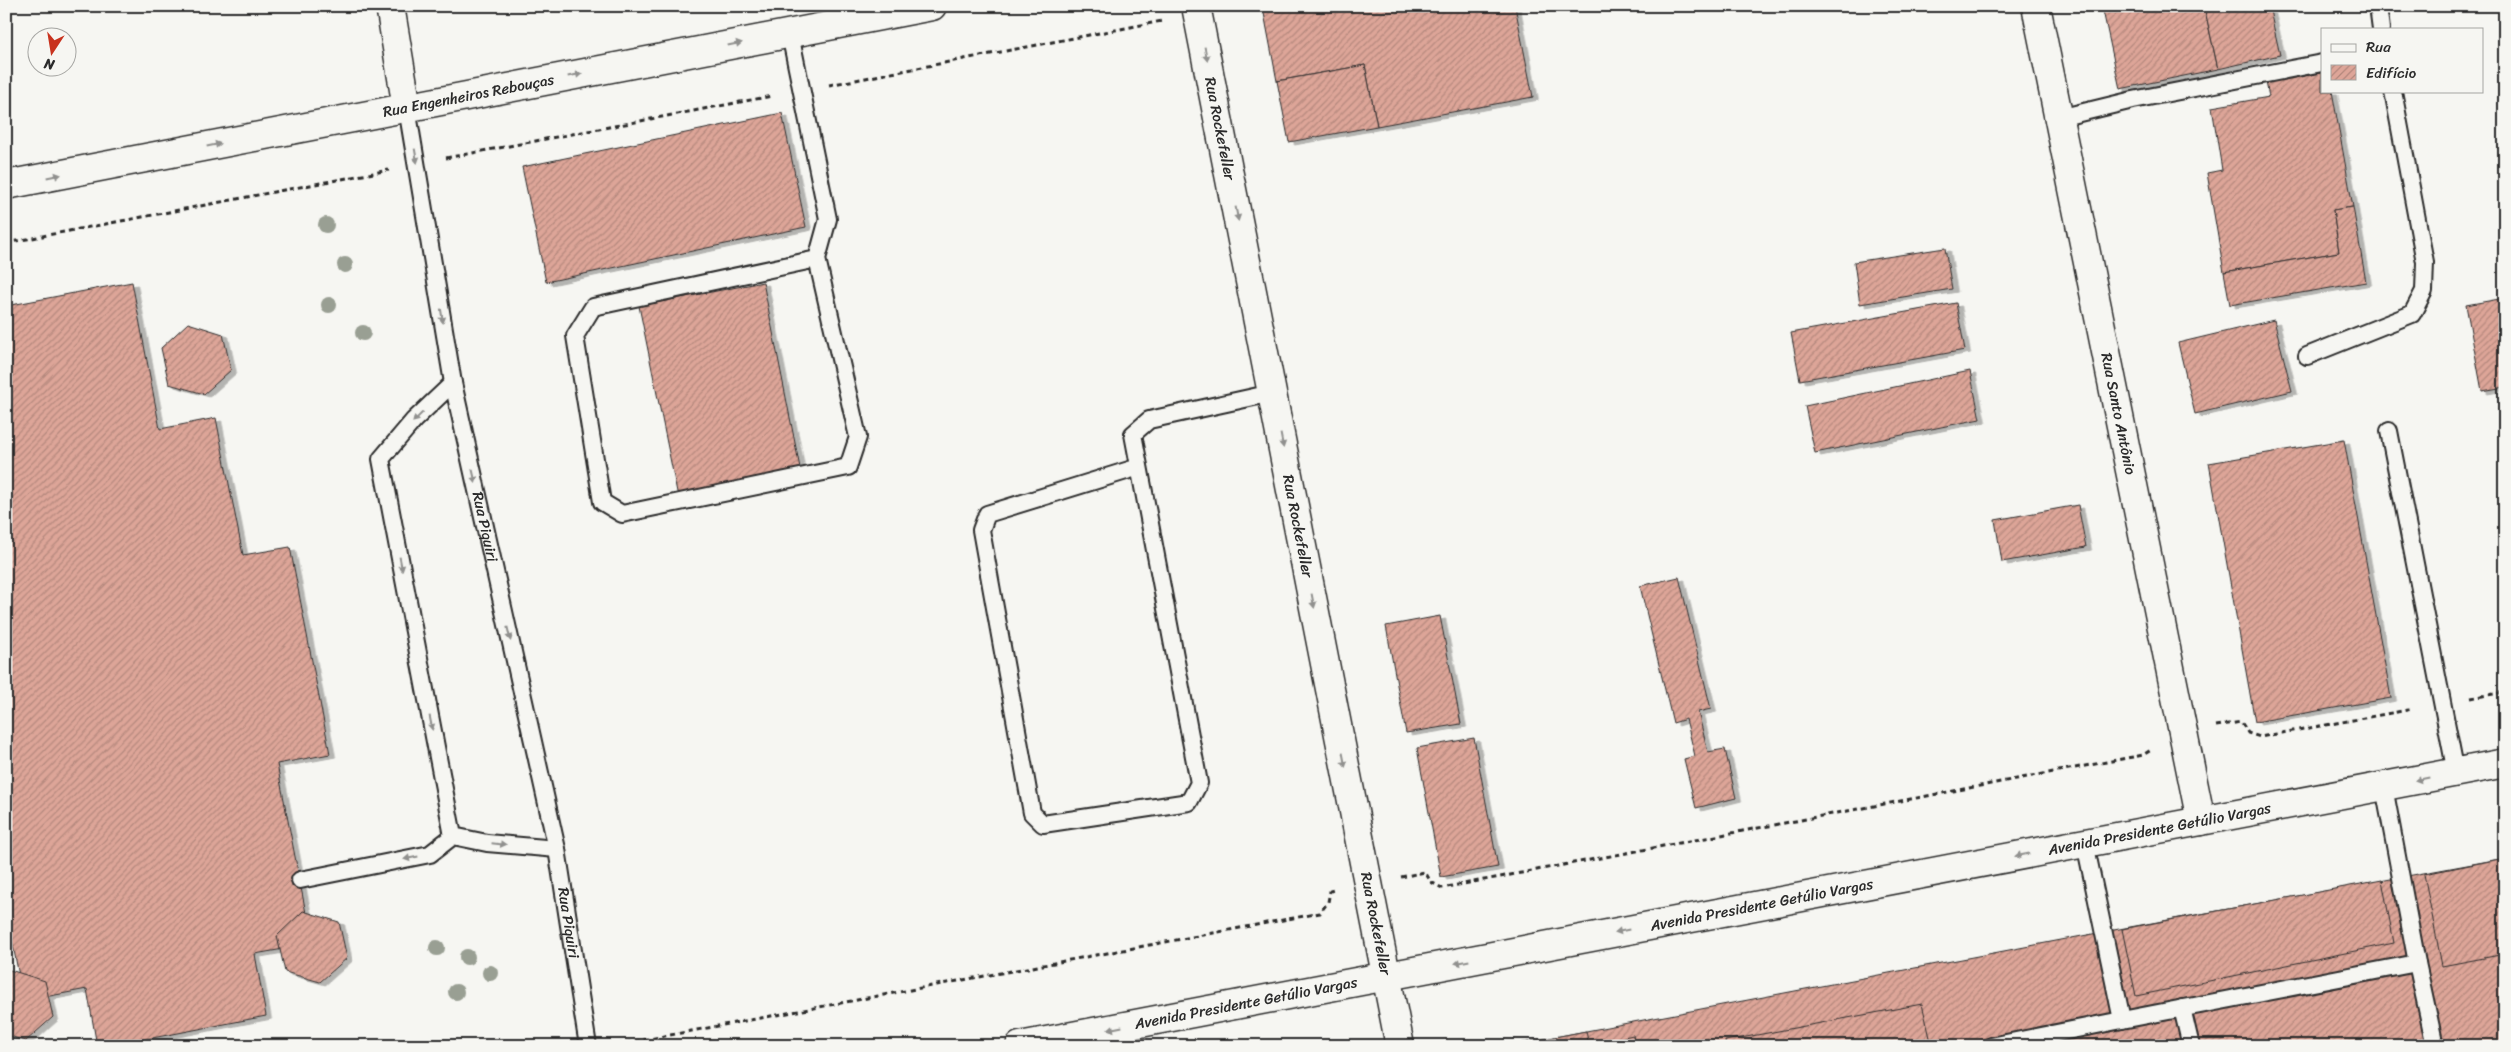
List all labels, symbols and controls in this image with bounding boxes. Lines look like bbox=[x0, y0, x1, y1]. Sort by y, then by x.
north arrow bbox=[28, 28, 78, 78]
legend bbox=[2321, 28, 2484, 92]
text: Rua bbox=[2366, 34, 2391, 60]
one-way arrow bbox=[727, 40, 743, 48]
one-way arrow bbox=[1202, 46, 1210, 62]
text: N bbox=[42, 51, 58, 78]
text: Edifício bbox=[2366, 60, 2417, 86]
street label: Rua Engenheiros Rebouças bbox=[381, 66, 556, 125]
one-way arrow bbox=[567, 71, 583, 79]
street label: Rua Rockefeller bbox=[1197, 75, 1243, 183]
one-way arrow bbox=[206, 141, 222, 149]
one-way arrow bbox=[412, 148, 420, 164]
one-way arrow bbox=[47, 172, 62, 180]
one-way arrow bbox=[1233, 206, 1241, 222]
one-way arrow bbox=[439, 309, 447, 325]
street label: Rua Santo Antônio bbox=[2094, 350, 2144, 477]
one-way arrow bbox=[412, 410, 424, 422]
one-way arrow bbox=[1278, 434, 1286, 450]
one-way arrow bbox=[470, 468, 478, 483]
street label: Rua Rockefeller bbox=[1275, 472, 1321, 581]
street label: Rua Piquiri bbox=[465, 489, 506, 565]
one-way arrow bbox=[397, 556, 405, 571]
one-way arrow bbox=[1309, 593, 1317, 608]
one-way arrow bbox=[505, 627, 513, 642]
one-way arrow bbox=[428, 716, 436, 732]
one-way arrow bbox=[1340, 753, 1348, 768]
one-way arrow bbox=[2414, 776, 2430, 784]
street label: Avenida Presidente Getúlio Vargas bbox=[2045, 795, 2273, 863]
one-way arrow bbox=[492, 840, 508, 848]
one-way arrow bbox=[2014, 852, 2030, 860]
one-way arrow bbox=[403, 854, 418, 862]
street label: Rua Rockefeller bbox=[1353, 870, 1399, 978]
street label: Avenida Presidente Getúlio Vargas bbox=[1647, 871, 1875, 939]
street label: Rua Piquiri bbox=[550, 886, 587, 961]
one-way arrow bbox=[1613, 928, 1629, 936]
one-way arrow bbox=[1454, 958, 1470, 966]
street label: Avenida Presidente Getúlio Vargas bbox=[1131, 969, 1360, 1037]
one-way arrow bbox=[1107, 1024, 1123, 1032]

